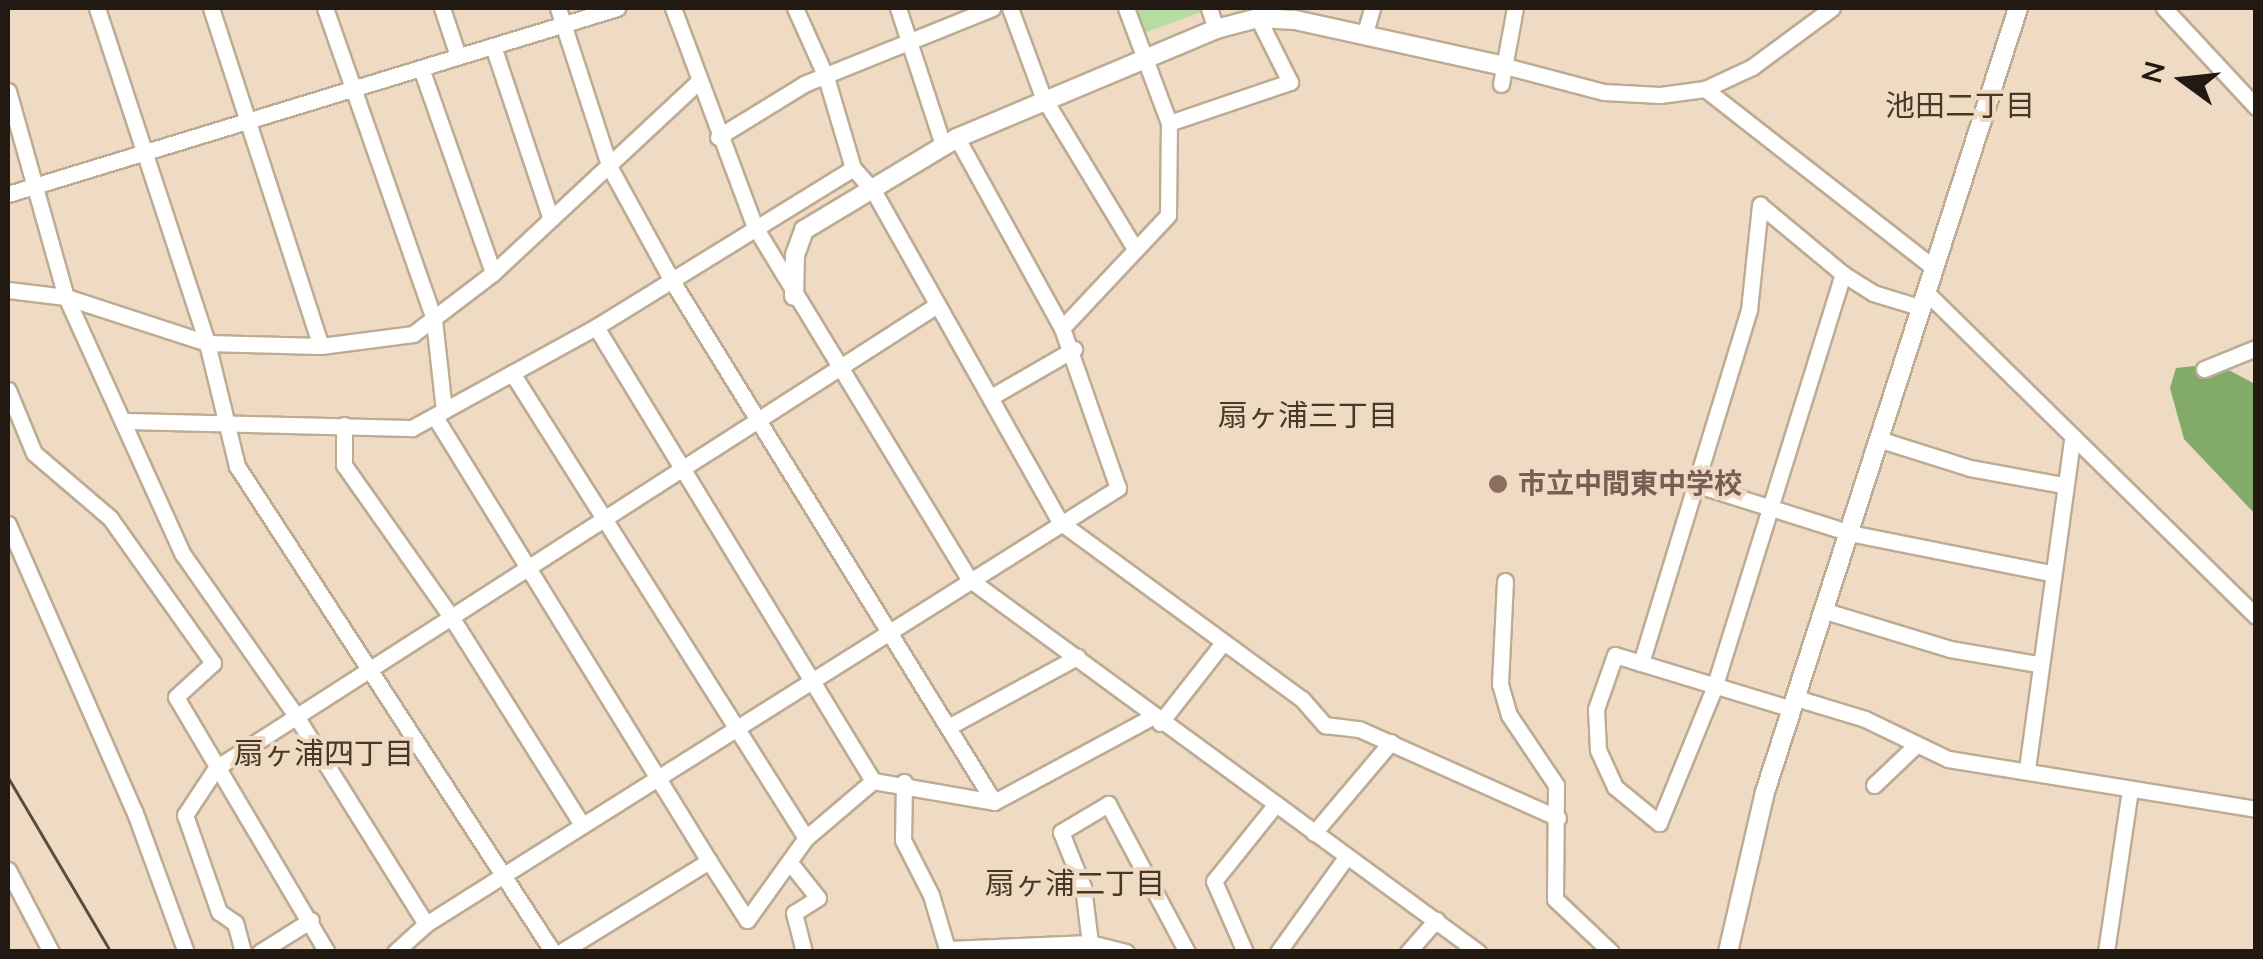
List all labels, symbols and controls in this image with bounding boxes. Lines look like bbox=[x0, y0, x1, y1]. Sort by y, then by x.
north arrow bbox=[2133, 30, 2233, 130]
text: N bbox=[2133, 57, 2175, 87]
district label: 池田二丁目 bbox=[1885, 89, 2035, 125]
district label: 扇ヶ浦三丁目 bbox=[1218, 399, 1398, 435]
place label: 市立中間東中学校 bbox=[1518, 467, 1742, 501]
marker: 市立中間東中学校 bbox=[1487, 473, 1509, 495]
district label: 扇ヶ浦四丁目 bbox=[234, 737, 414, 773]
district label: 扇ヶ浦二丁目 bbox=[985, 867, 1165, 903]

